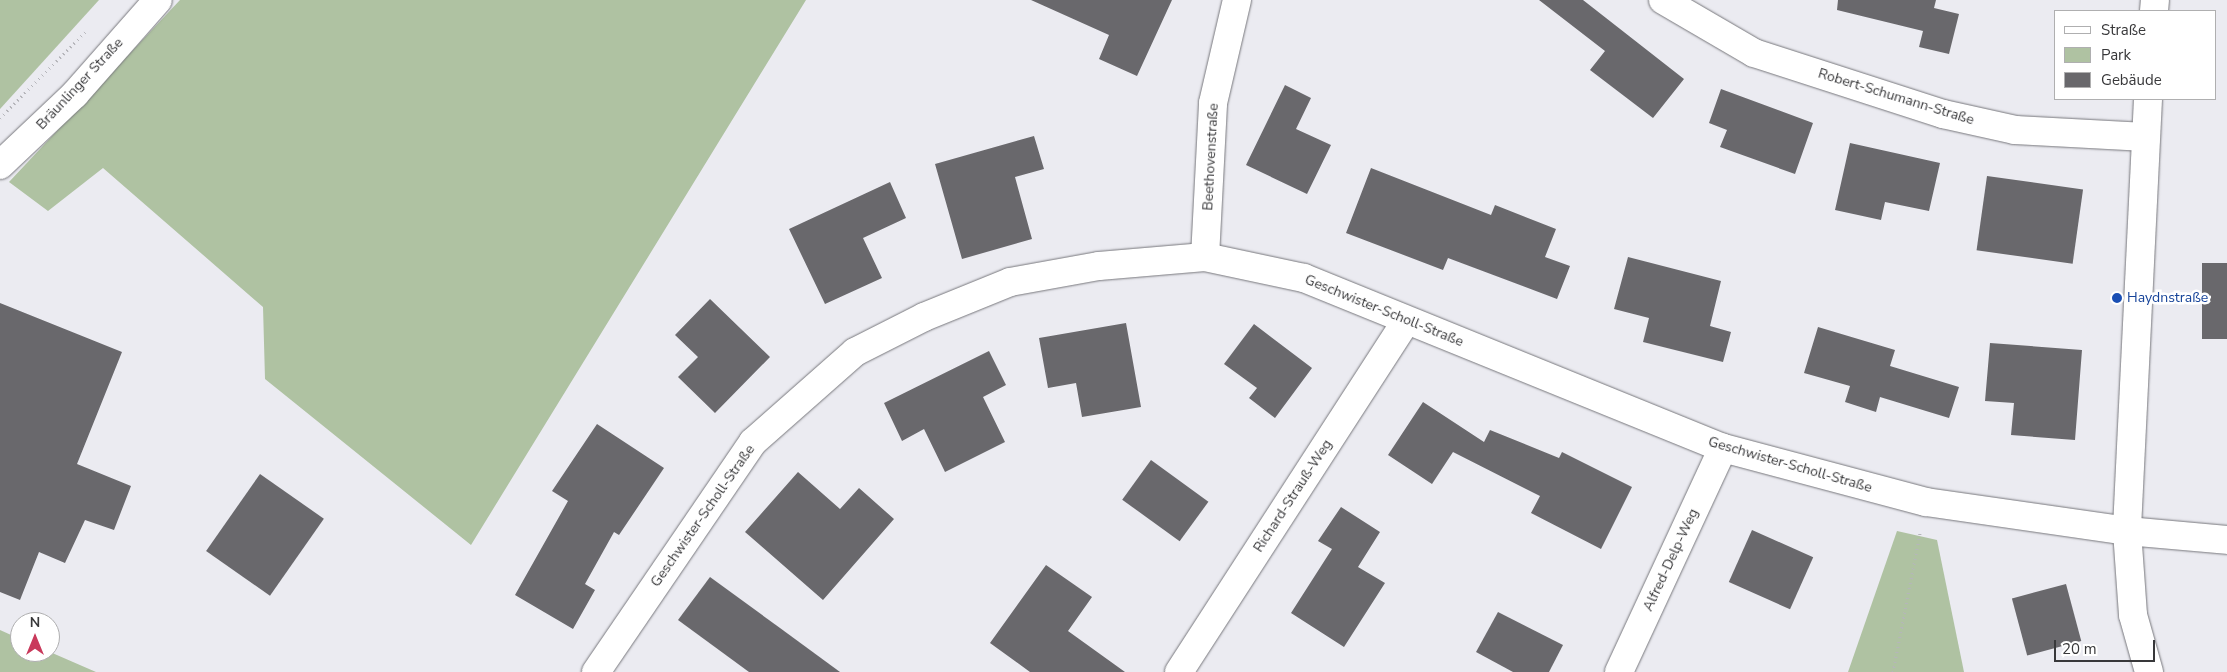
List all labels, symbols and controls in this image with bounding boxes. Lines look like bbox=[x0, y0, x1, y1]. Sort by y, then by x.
legend bbox=[2054, 10, 2217, 100]
text: Straße bbox=[2101, 20, 2146, 40]
street label: Bräunlinger Straße bbox=[33, 35, 127, 133]
text: Park bbox=[2101, 45, 2131, 65]
street label: Robert-Schumann-Straße bbox=[1816, 65, 1976, 129]
text: Gebäude bbox=[2101, 70, 2162, 90]
street label: Beethovenstraße bbox=[1200, 103, 1222, 211]
street label: Geschwister-Scholl-Straße bbox=[1302, 271, 1466, 351]
place label: Haydnstraße bbox=[2127, 290, 2208, 306]
marker: Haydnstraße bbox=[2111, 292, 2123, 304]
street label: Geschwister-Scholl-Straße bbox=[1706, 434, 1874, 496]
street label: Richard-Strauß-Weg bbox=[1250, 436, 1336, 556]
street label: Geschwister-Scholl-Straße bbox=[647, 442, 759, 590]
street label: Alfred-Delp-Weg bbox=[1640, 506, 1702, 614]
north arrow bbox=[10, 612, 60, 662]
text: N bbox=[30, 613, 40, 632]
scale bar bbox=[2057, 630, 2158, 662]
text: 20 m bbox=[2062, 639, 2097, 659]

